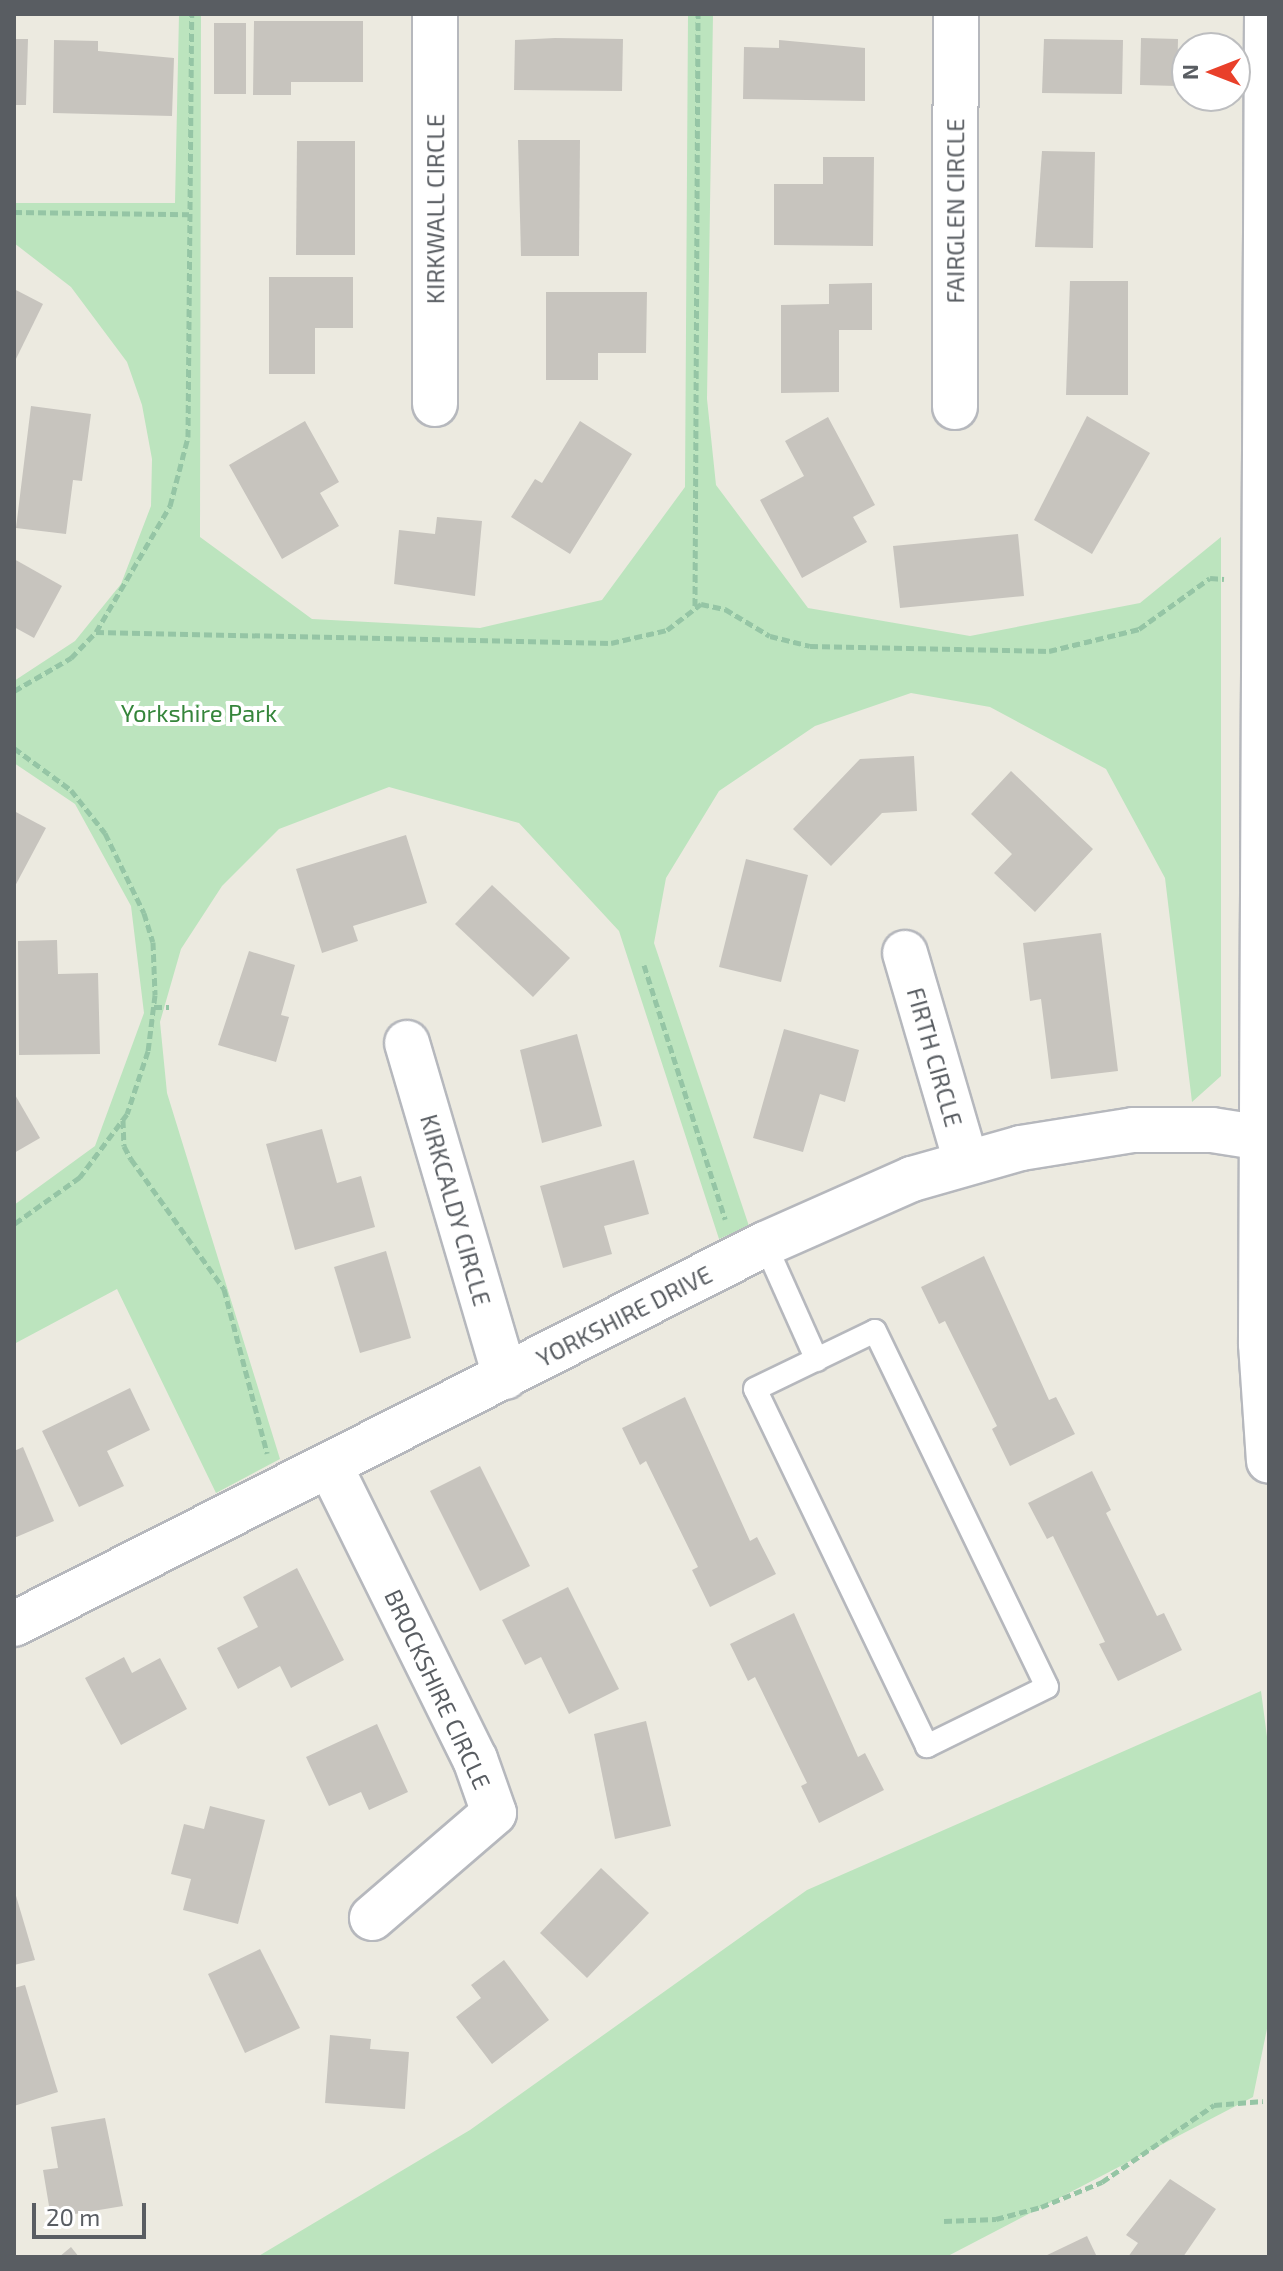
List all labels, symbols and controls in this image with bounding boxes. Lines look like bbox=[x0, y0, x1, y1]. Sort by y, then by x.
north arrow bbox=[1171, 32, 1251, 112]
text: N bbox=[1176, 64, 1202, 80]
street label: KIRKWALL CIRCLE bbox=[421, 114, 449, 304]
street label: FAIRGLEN CIRCLE bbox=[941, 118, 969, 304]
park label: Yorkshire Park bbox=[121, 699, 277, 727]
street label: FIRTH CIRCLE bbox=[901, 984, 969, 1130]
street label: KIRKCALDY CIRCLE bbox=[415, 1111, 497, 1309]
street label: YORKSHIRE DRIVE bbox=[532, 1259, 716, 1373]
street label: BROCKSHIRE CIRCLE bbox=[379, 1584, 497, 1794]
scale bar bbox=[36, 2187, 150, 2237]
text: 20 m bbox=[46, 2202, 100, 2231]

